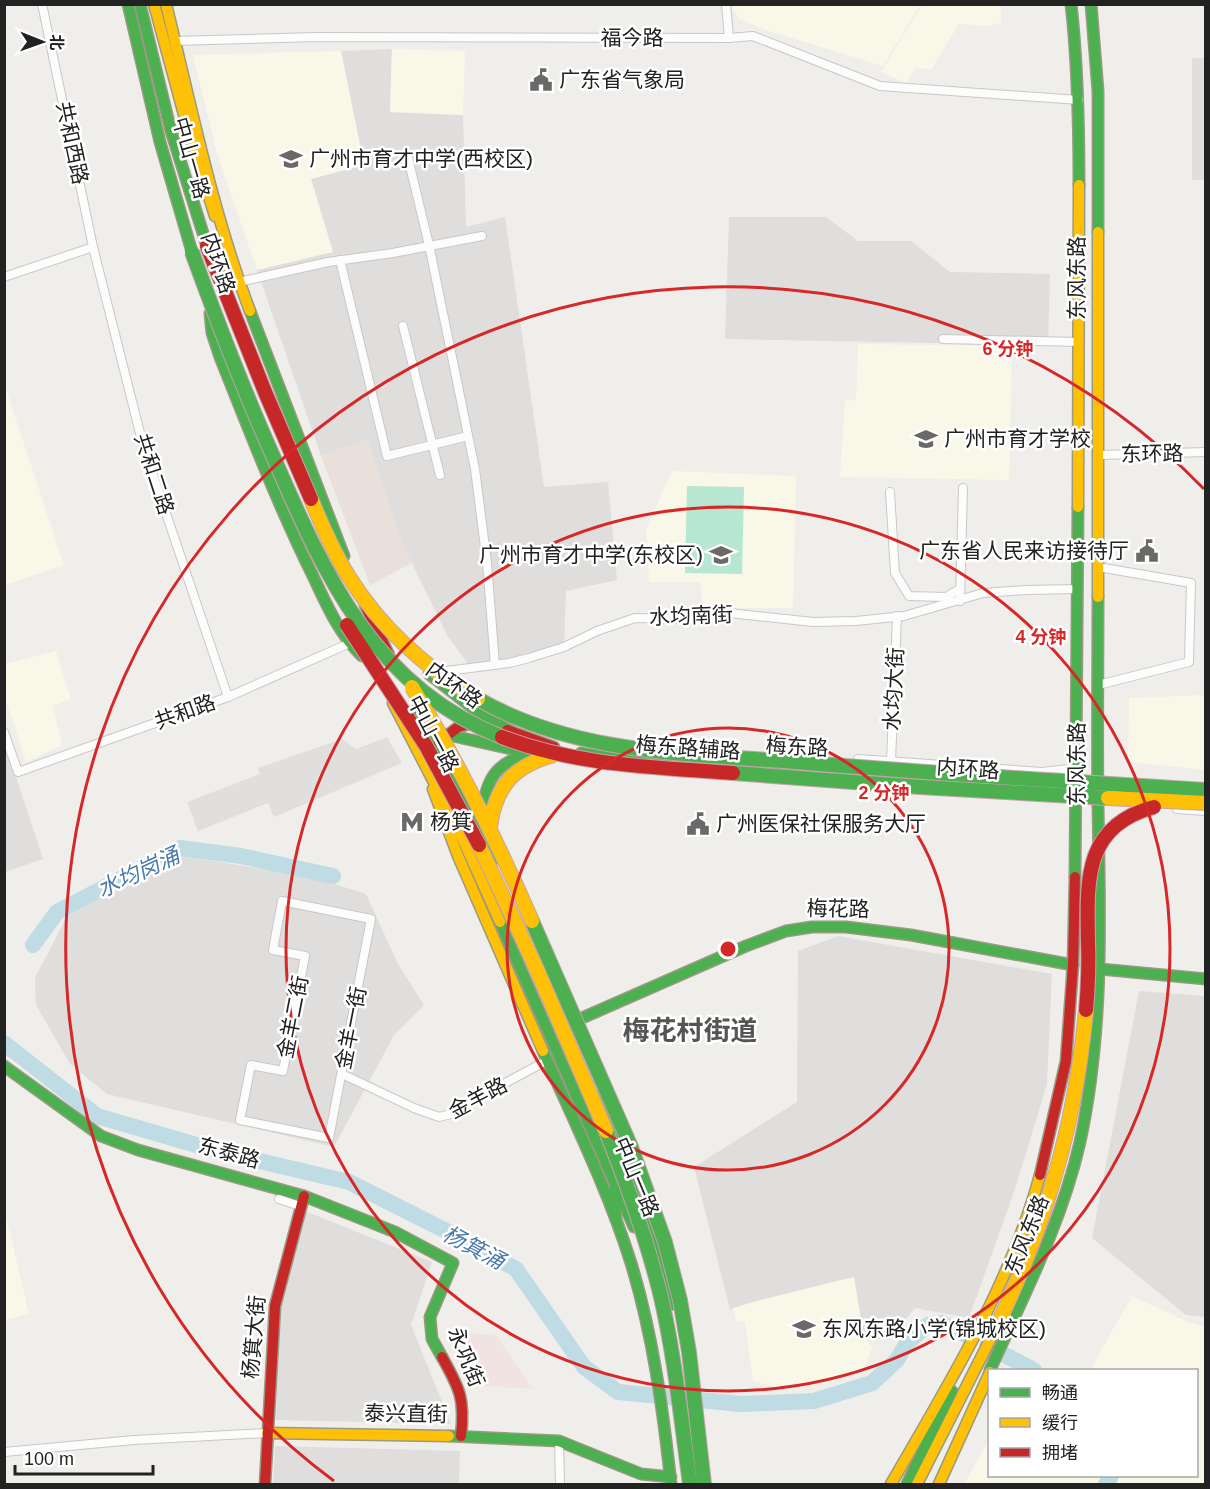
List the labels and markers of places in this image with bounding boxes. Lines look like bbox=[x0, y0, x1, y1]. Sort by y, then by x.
public building icon: 广东省气象局 bbox=[528, 67, 554, 93]
place label: 广东省气象局 bbox=[559, 68, 685, 91]
school or university icon: 广州市育才中学(西校区) bbox=[278, 146, 304, 172]
place label: 广州市育才中学(西校区) bbox=[309, 147, 533, 170]
school or university icon: 广州市育才学校 bbox=[913, 426, 939, 452]
place label: 广州市育才学校 bbox=[944, 427, 1091, 450]
public building icon: 广东省人民来访接待厅 bbox=[1134, 538, 1160, 564]
place label: 广东省人民来访接待厅 bbox=[919, 539, 1129, 562]
school or university icon: 广州市育才中学(东校区) bbox=[708, 542, 734, 568]
place label: 广州市育才中学(东校区) bbox=[479, 543, 703, 566]
metro station icon: 杨箕 bbox=[399, 809, 425, 835]
place label: 杨箕 bbox=[430, 810, 472, 833]
public building icon: 广州医保社保服务大厅 bbox=[685, 811, 711, 837]
place label: 广州医保社保服务大厅 bbox=[716, 812, 926, 835]
centre of rings bbox=[718, 939, 738, 959]
school or university icon: 东风东路小学(锦城校区) bbox=[791, 1316, 817, 1342]
place label: 东风东路小学(锦城校区) bbox=[822, 1317, 1046, 1340]

